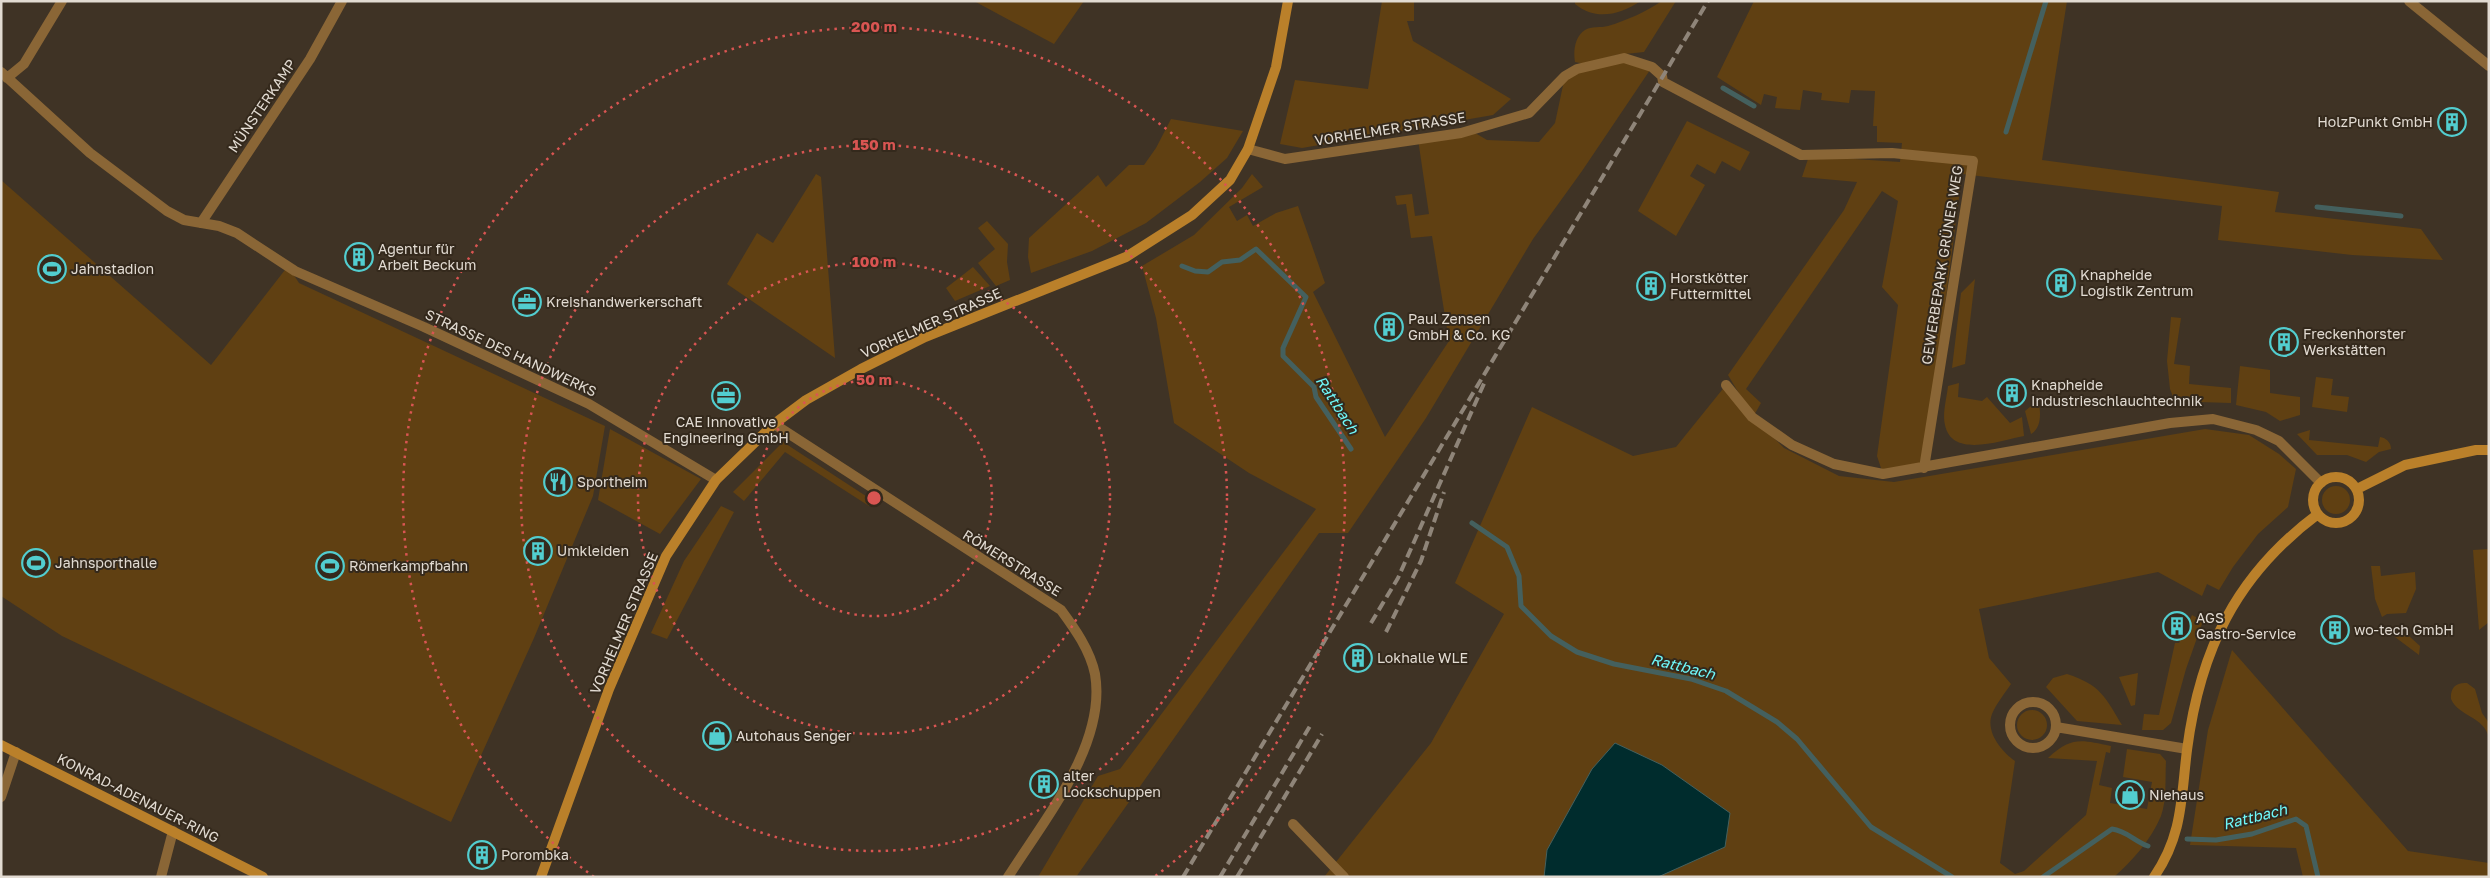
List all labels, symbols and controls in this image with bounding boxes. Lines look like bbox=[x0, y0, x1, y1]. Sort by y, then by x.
text: 200 m bbox=[851, 17, 897, 35]
street label: MÜNSTERKAMP bbox=[224, 56, 299, 156]
building icon: HolzPunkt GmbH bbox=[2437, 107, 2467, 137]
street label: VORHELMER STRASSE bbox=[1313, 108, 1467, 149]
place label: HolzPunkt GmbH bbox=[2317, 113, 2433, 130]
text: 150 m bbox=[852, 135, 896, 153]
street label: GEWERBEPARK GRÜNER WEG bbox=[1917, 164, 1966, 366]
place label: Agentur für Arbeit Beckum bbox=[378, 240, 476, 273]
building icon: Agentur für Arbeit Beckum bbox=[344, 242, 374, 272]
text: 100 m bbox=[852, 252, 896, 270]
sports icon: Jahnstadion bbox=[37, 254, 67, 284]
place label: Jahnstadion bbox=[71, 260, 154, 277]
place label: Knapheide Logistik Zentrum bbox=[2080, 266, 2193, 299]
building icon: Knapheide Logistik Zentrum bbox=[2046, 268, 2076, 298]
place label: Horstkötter Futtermittel bbox=[1670, 269, 1751, 302]
building icon: Horstkötter Futtermittel bbox=[1636, 271, 1666, 301]
street label: VORHELMER STRASSE bbox=[858, 284, 1004, 361]
office icon: Kreishandwerkerschaft bbox=[512, 287, 542, 317]
place label: Kreishandwerkerschaft bbox=[546, 293, 702, 310]
street label: STRASSE DES HANDWERKS bbox=[423, 305, 600, 400]
place label: Paul Zensen GmbH & Co. KG bbox=[1408, 310, 1511, 343]
building icon: Paul Zensen GmbH & Co. KG bbox=[1374, 312, 1404, 342]
place label: Freckenhorster Werkstätten bbox=[2303, 325, 2406, 358]
building icon: Freckenhorster Werkstätten bbox=[2269, 327, 2299, 357]
text: 50 m bbox=[856, 370, 892, 388]
water label: Rattbach bbox=[1313, 372, 1364, 437]
place label: Knapheide Industrieschlauchtechnik bbox=[2031, 376, 2202, 409]
building icon: Knapheide Industrieschlauchtechnik bbox=[1997, 378, 2027, 408]
office icon: CAE Innovative Engineering GmbH bbox=[711, 381, 741, 411]
place label: CAE Innovative Engineering GmbH bbox=[663, 413, 789, 446]
restaurant icon: Sportheim bbox=[543, 467, 573, 497]
place label: Sportheim bbox=[577, 473, 647, 490]
centre of rings bbox=[865, 489, 883, 507]
street label: RÖMERSTRASSE bbox=[960, 526, 1065, 600]
building icon: Umkleiden bbox=[523, 536, 553, 566]
place label: Umkleiden bbox=[557, 542, 629, 559]
sports icon: Jahnsporthalle bbox=[21, 548, 51, 578]
street label: VORHELMER STRASSE bbox=[586, 549, 661, 696]
sports icon: Römerkampfbahn bbox=[315, 551, 345, 581]
place label: Jahnsporthalle bbox=[55, 554, 157, 571]
place label: Römerkampfbahn bbox=[349, 557, 468, 574]
place label: AGS Gastro-Service bbox=[2196, 609, 2296, 642]
building icon: AGS Gastro-Service bbox=[2162, 611, 2192, 641]
building icon: wo-tech GmbH bbox=[2320, 615, 2350, 645]
place label: wo-tech GmbH bbox=[2354, 621, 2454, 638]
building icon: Lokhalle WLE bbox=[1343, 643, 1373, 673]
place label: Lokhalle WLE bbox=[1377, 649, 1468, 666]
water label: Rattbach bbox=[1649, 649, 1718, 683]
shop icon: Autohaus Senger bbox=[702, 721, 732, 751]
place label: Autohaus Senger bbox=[736, 727, 852, 744]
street label: KONRAD-ADENAUER-RING bbox=[54, 749, 222, 846]
place label: alter Lockschuppen bbox=[1063, 767, 1161, 800]
building icon: alter Lockschuppen bbox=[1029, 769, 1059, 799]
shop icon: Niehaus bbox=[2115, 780, 2145, 810]
place label: Niehaus bbox=[2149, 786, 2204, 803]
water label: Rattbach bbox=[2221, 799, 2289, 833]
building icon: Porombka bbox=[467, 840, 497, 870]
place label: Porombka bbox=[501, 846, 569, 863]

